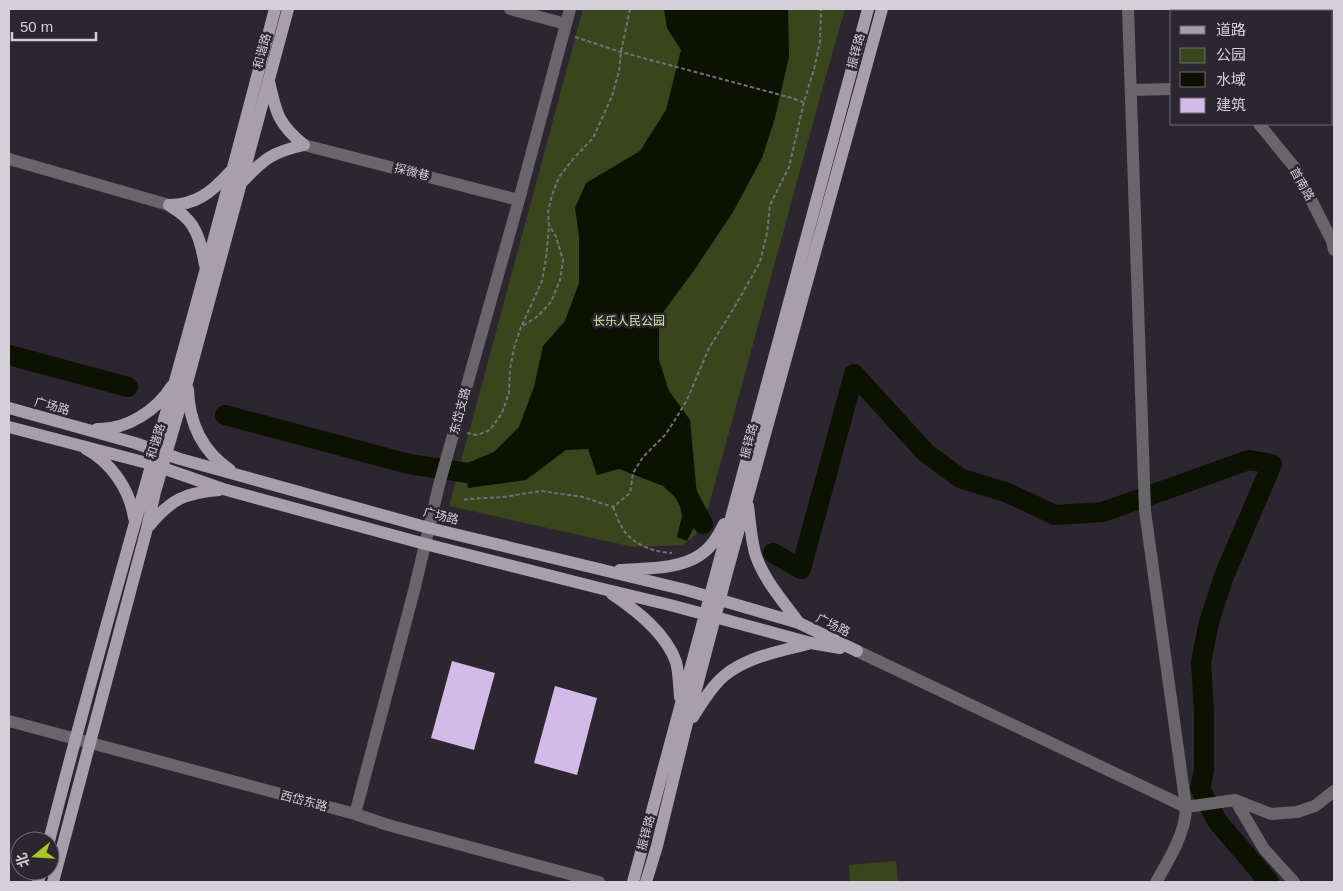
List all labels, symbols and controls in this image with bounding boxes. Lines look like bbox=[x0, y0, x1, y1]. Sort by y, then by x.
scale bar bbox=[12, 10, 96, 42]
legend bbox=[1170, 10, 1333, 125]
text: 50 m bbox=[20, 18, 53, 35]
text: 道路 bbox=[1216, 21, 1246, 38]
street label: 和谐路 bbox=[251, 32, 273, 70]
street label: 振铎路 bbox=[845, 32, 867, 70]
text: 公园 bbox=[1216, 46, 1246, 63]
text: 水域 bbox=[1216, 71, 1246, 88]
text: 建筑 bbox=[1216, 96, 1246, 113]
street label: 探微巷 bbox=[393, 161, 431, 183]
street label: 首南路 bbox=[1287, 165, 1317, 203]
park label: 长乐人民公园 bbox=[593, 314, 665, 328]
street label: 东岱支路 bbox=[447, 386, 473, 436]
street label: 广场路 bbox=[33, 395, 71, 417]
street label: 和谐路 bbox=[144, 422, 168, 460]
street label: 振铎路 bbox=[738, 422, 760, 460]
street label: 广场路 bbox=[422, 505, 460, 527]
street label: 广场路 bbox=[814, 611, 852, 639]
street label: 西岱东路 bbox=[279, 788, 329, 814]
street label: 振铎路 bbox=[635, 814, 657, 852]
north arrow bbox=[10, 831, 60, 881]
text: 北 bbox=[13, 851, 32, 869]

